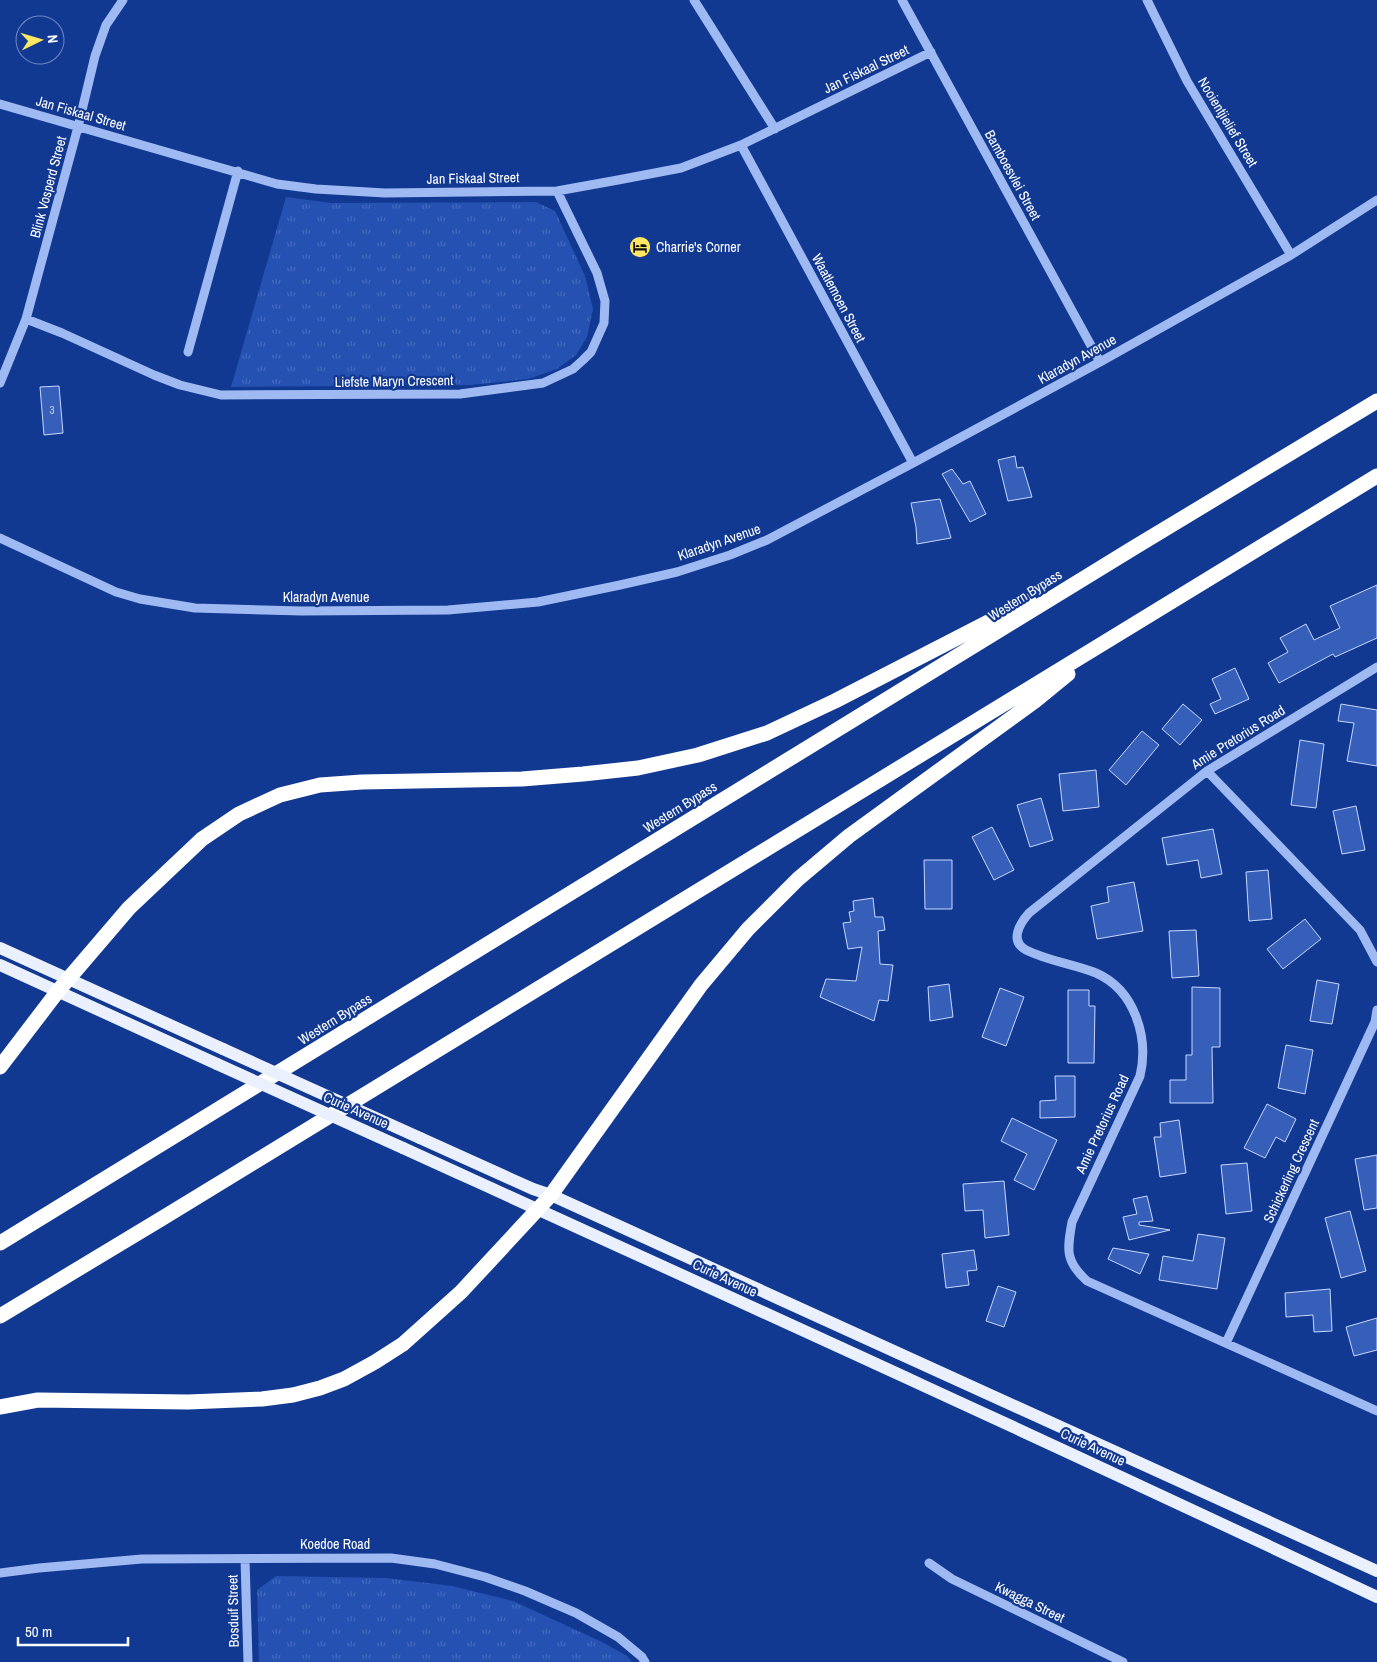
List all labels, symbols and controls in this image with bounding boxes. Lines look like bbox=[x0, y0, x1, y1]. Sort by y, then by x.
north arrow bbox=[15, 15, 65, 65]
text: N bbox=[44, 34, 62, 44]
street label: Jan Fiskaal Street bbox=[820, 41, 912, 97]
street label: Nooientjielief Street bbox=[1194, 74, 1262, 170]
street label: Jan Fiskaal Street bbox=[34, 92, 128, 134]
street label: Bamboesvlei Street bbox=[981, 127, 1045, 223]
street label: Blink Vosperd Street bbox=[26, 134, 70, 240]
street label: Jan Fiskaal Street bbox=[427, 168, 519, 188]
hotel icon: Charrie's Corner bbox=[628, 235, 652, 259]
place label: Charrie's Corner bbox=[656, 238, 741, 256]
street label: Waatlemoen Street bbox=[808, 251, 870, 345]
street label: Klaradyn Avenue bbox=[1035, 330, 1119, 388]
street label: Liefste Maryn Crescent bbox=[335, 371, 453, 391]
house number: 3 bbox=[49, 403, 55, 417]
street label: Klaradyn Avenue bbox=[675, 519, 763, 565]
street label: Western Bypass bbox=[985, 565, 1065, 625]
street label: Klaradyn Avenue bbox=[283, 588, 369, 606]
street label: Amie Pretorius Road bbox=[1187, 701, 1288, 774]
street label: Western Bypass bbox=[640, 777, 720, 837]
street label: Western Bypass bbox=[295, 989, 375, 1049]
street label: Amie Pretorius Road bbox=[1071, 1072, 1133, 1177]
street label: Curie Avenue bbox=[321, 1088, 391, 1132]
street label: Schickerling Crescent bbox=[1259, 1116, 1323, 1226]
street label: Curie Avenue bbox=[690, 1255, 760, 1301]
street label: Curie Avenue bbox=[1058, 1424, 1128, 1470]
street label: Koedoe Road bbox=[300, 1535, 370, 1553]
street label: Bosduif Street bbox=[223, 1574, 243, 1648]
street label: Kwagga Street bbox=[992, 1577, 1068, 1627]
scale bar bbox=[18, 1614, 128, 1646]
text: 50 m bbox=[25, 1621, 52, 1642]

